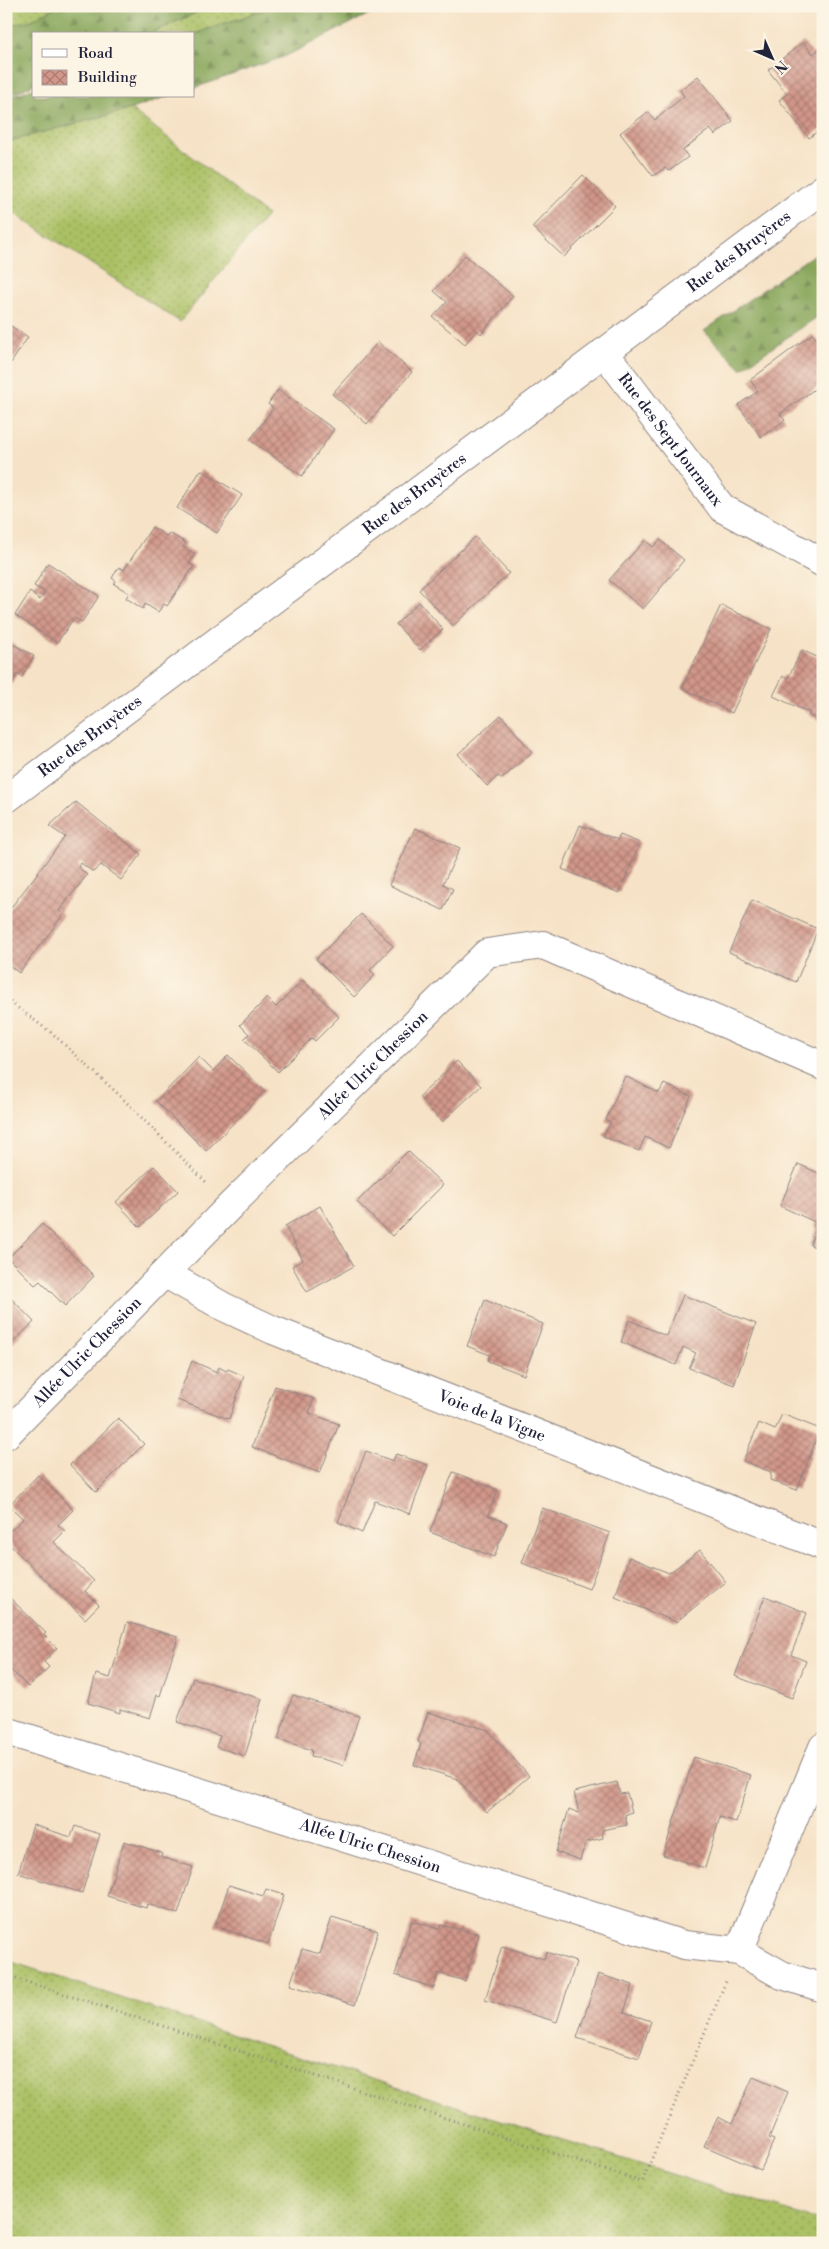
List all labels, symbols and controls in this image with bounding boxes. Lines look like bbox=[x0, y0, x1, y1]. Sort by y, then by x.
legend bbox=[32, 32, 195, 98]
north arrow bbox=[746, 32, 796, 82]
text: Road bbox=[78, 44, 113, 63]
text: N bbox=[770, 56, 791, 77]
text: Building bbox=[77, 68, 137, 87]
street label: Rue des Bruyères bbox=[683, 206, 795, 297]
street label: Rue des Sept Journaux bbox=[614, 369, 728, 511]
street label: Rue des Bruyères bbox=[359, 449, 470, 539]
street label: Rue des Bruyères bbox=[34, 691, 146, 781]
street label: Allée Ulric Chession bbox=[313, 1006, 433, 1125]
street label: Allée Ulric Chession bbox=[28, 1292, 146, 1412]
street label: Voie de la Vigne bbox=[434, 1385, 549, 1446]
street label: Allée Ulric Chession bbox=[296, 1814, 444, 1878]

